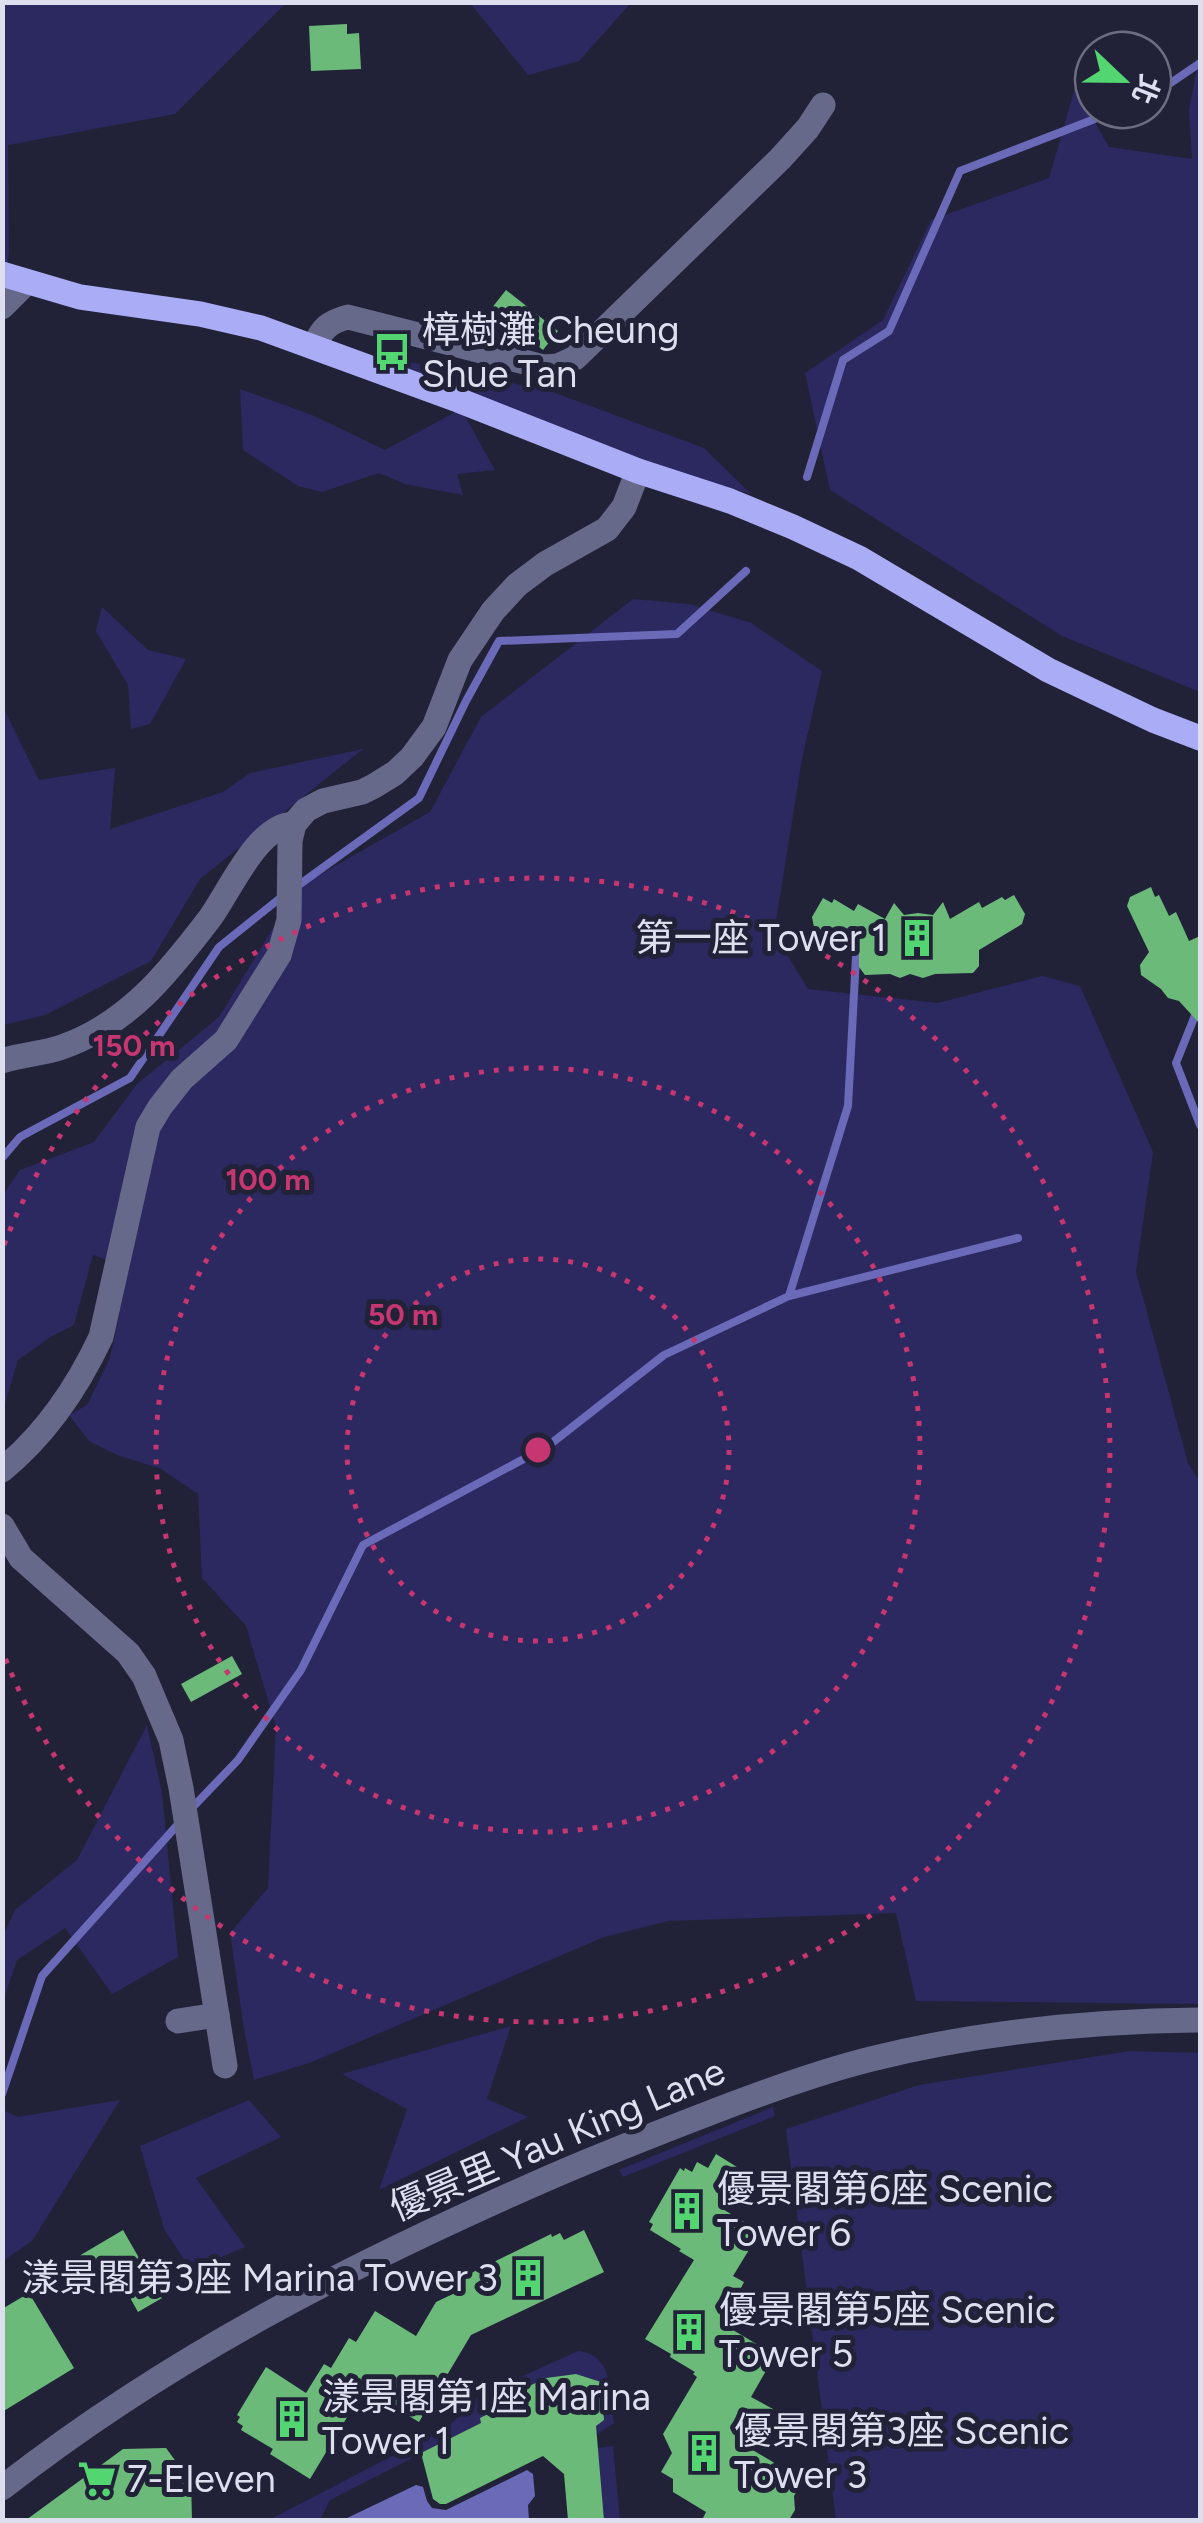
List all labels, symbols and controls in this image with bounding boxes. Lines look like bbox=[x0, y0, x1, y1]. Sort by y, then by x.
north arrow bbox=[1073, 30, 1173, 130]
text: 北 bbox=[1125, 70, 1167, 109]
place label: 樟樹灘 Cheung Shue Tan bbox=[422, 307, 679, 397]
bus stop icon: 樟樹灘 Cheung Shue Tan bbox=[371, 331, 413, 373]
place label: 第一座 Tower 1 bbox=[635, 915, 887, 961]
building icon: 第一座 Tower 1 bbox=[896, 917, 938, 959]
text: 150 m bbox=[93, 1027, 175, 1064]
text: 100 m bbox=[226, 1161, 310, 1198]
text: 50 m bbox=[368, 1296, 438, 1333]
centre of rings bbox=[520, 1432, 556, 1468]
street label: 優景里 Yau King Lane bbox=[382, 2047, 732, 2231]
place label: 優景閣第6座 Scenic Tower 6 bbox=[717, 2166, 1053, 2256]
building icon: 優景閣第6座 Scenic Tower 6 bbox=[666, 2190, 708, 2232]
place label: 漾景閣第3座 Marina Tower 3 bbox=[22, 2255, 498, 2301]
building icon: 漾景閣第3座 Marina Tower 3 bbox=[507, 2257, 549, 2299]
place label: 優景閣第5座 Scenic Tower 5 bbox=[719, 2287, 1055, 2377]
building icon: 優景閣第5座 Scenic Tower 5 bbox=[668, 2311, 710, 2353]
place label: 漾景閣第1座 Marina Tower 1 bbox=[322, 2374, 651, 2464]
building icon: 漾景閣第1座 Marina Tower 1 bbox=[271, 2398, 313, 2440]
place label: 優景閣第3座 Scenic Tower 3 bbox=[734, 2408, 1069, 2498]
building icon: 優景閣第3座 Scenic Tower 3 bbox=[683, 2432, 725, 2474]
place label: 7-Eleven bbox=[127, 2456, 276, 2502]
supermarket icon: 7-Eleven bbox=[76, 2458, 118, 2500]

